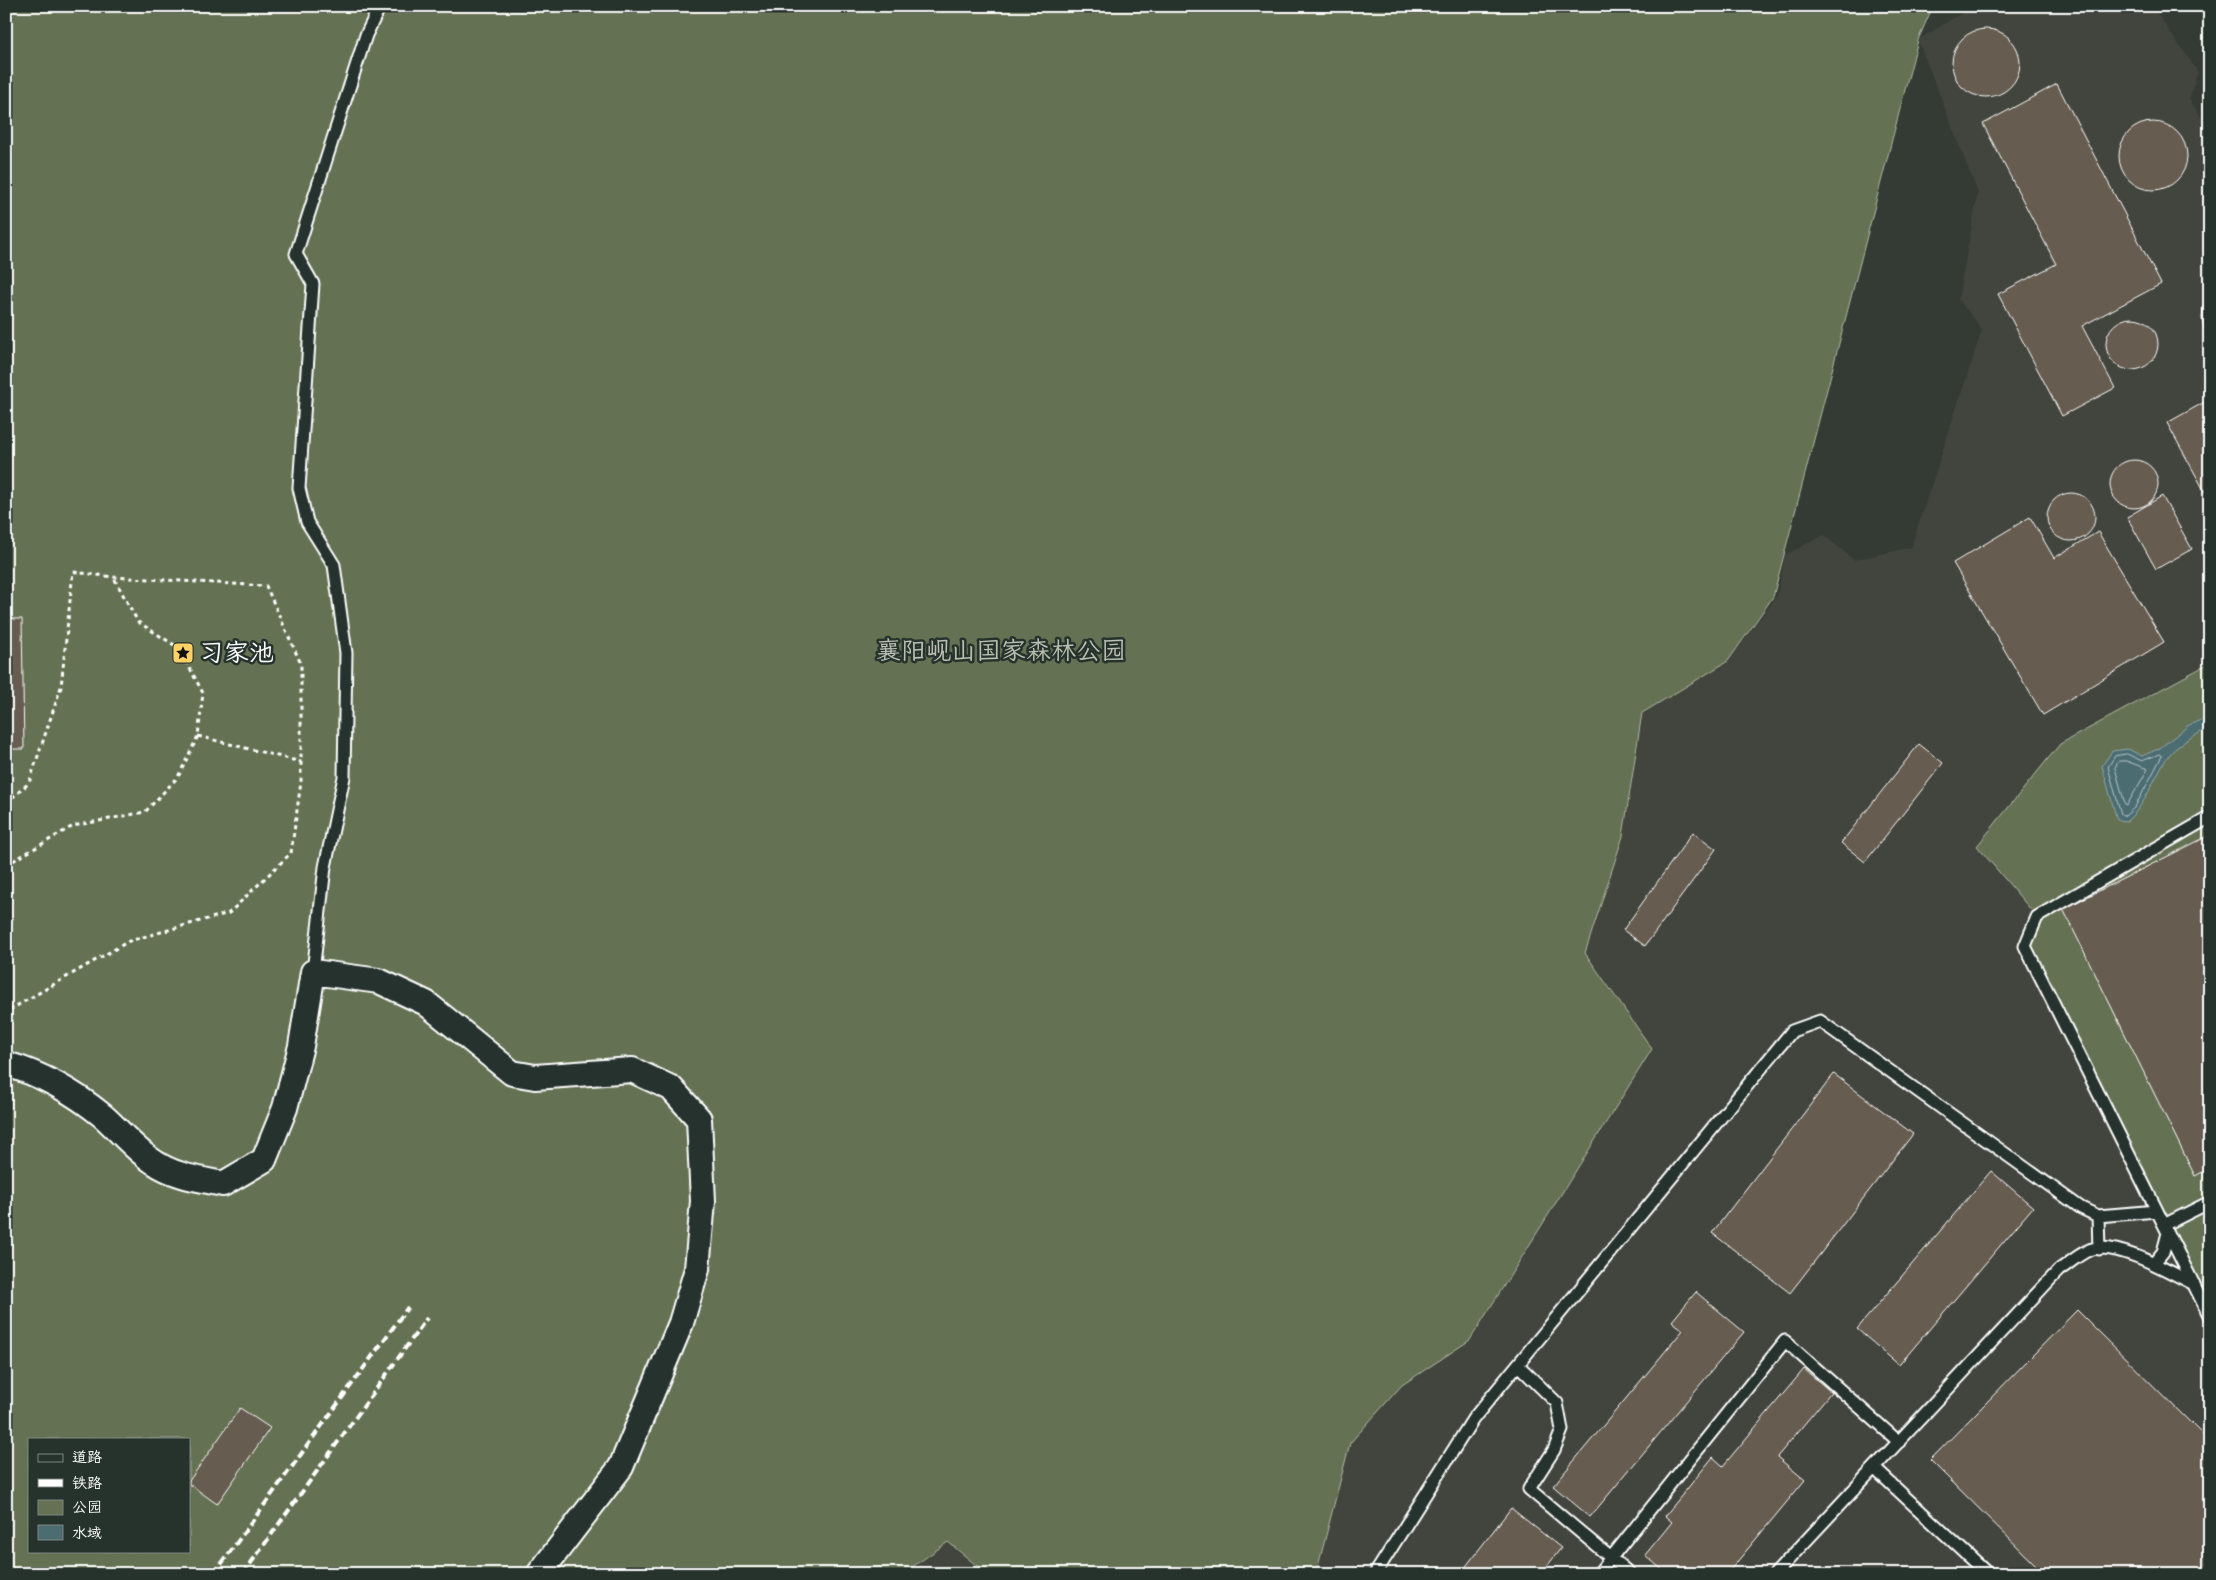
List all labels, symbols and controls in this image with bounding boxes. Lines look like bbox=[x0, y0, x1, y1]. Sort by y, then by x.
park label: 襄阳岘山国家森林公园 bbox=[876, 635, 1126, 667]
place label: 习家池 bbox=[199, 637, 274, 669]
place icon: 习家池 bbox=[171, 641, 195, 665]
legend bbox=[28, 1438, 190, 1552]
text: 道路 bbox=[72, 1448, 102, 1467]
text: 铁路 bbox=[72, 1474, 102, 1493]
text: 公园 bbox=[72, 1498, 102, 1517]
text: 水域 bbox=[72, 1524, 102, 1543]

